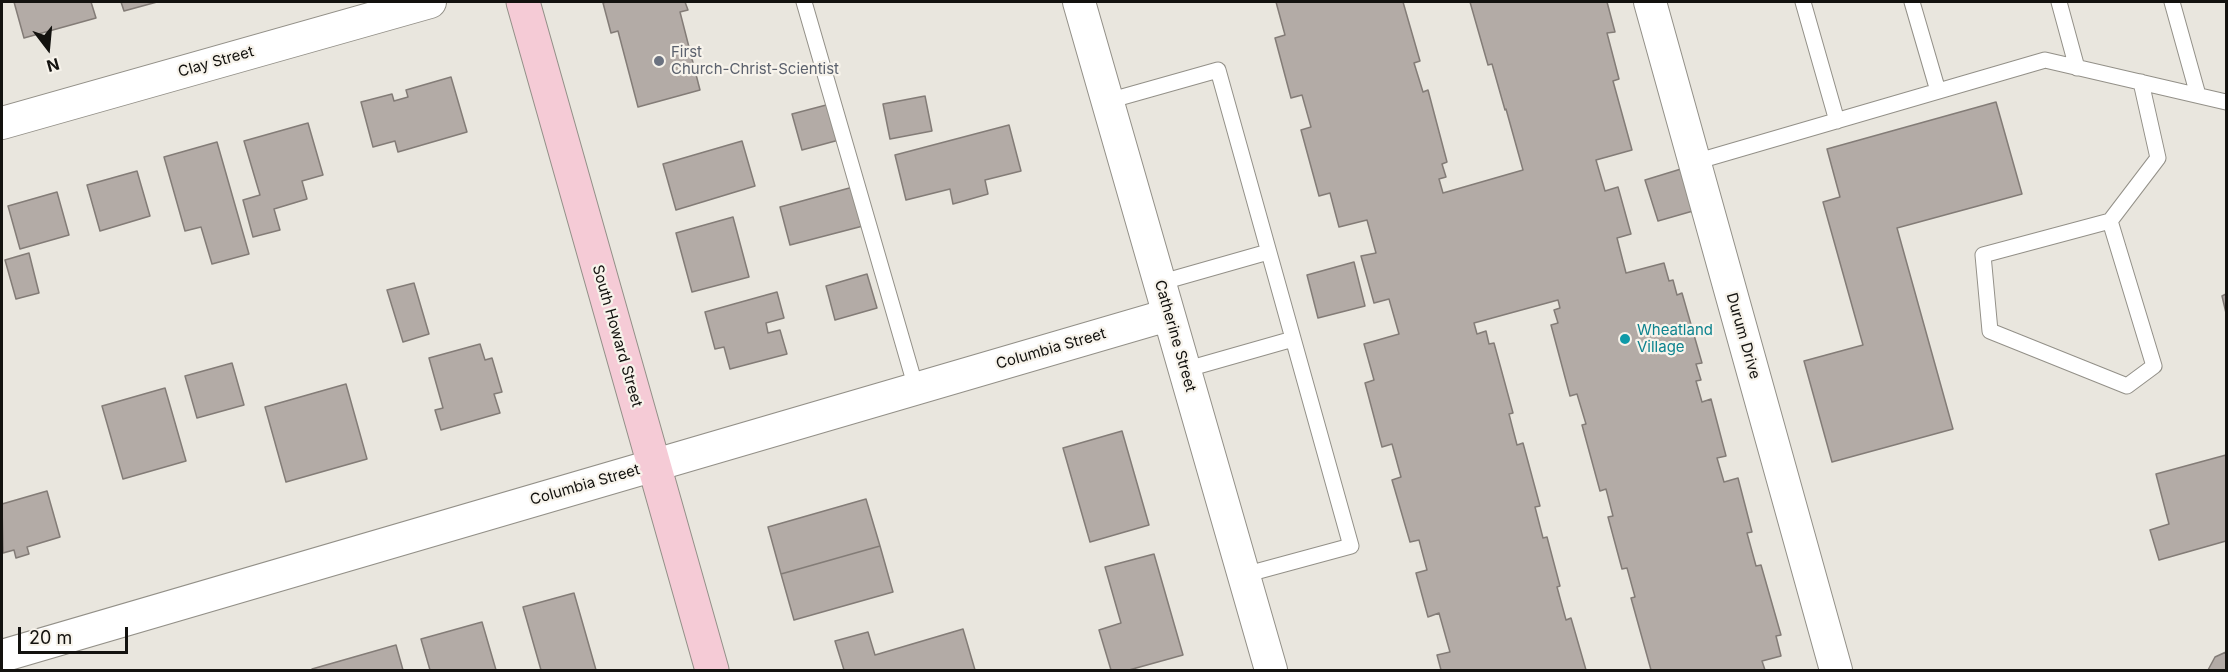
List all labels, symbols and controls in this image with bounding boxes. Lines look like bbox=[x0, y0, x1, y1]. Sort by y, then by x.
north arrow bbox=[18, 18, 78, 78]
street label: Clay Street bbox=[176, 43, 256, 81]
place label: First Church-Christ-Scientist bbox=[671, 43, 839, 78]
text: N bbox=[44, 54, 62, 77]
marker: First Church-Christ-Scientist bbox=[652, 54, 666, 68]
street label: South Howard Street bbox=[588, 263, 646, 409]
street label: Catherine Street bbox=[1150, 278, 1200, 394]
street label: Durum Drive bbox=[1722, 291, 1764, 381]
place label: Wheatland Village bbox=[1637, 321, 1713, 356]
street label: Columbia Street bbox=[994, 325, 1108, 373]
marker: Wheatland Village bbox=[1618, 332, 1632, 346]
street label: Columbia Street bbox=[528, 461, 642, 509]
scale bar bbox=[21, 615, 130, 653]
text: 20 m bbox=[29, 627, 72, 648]

